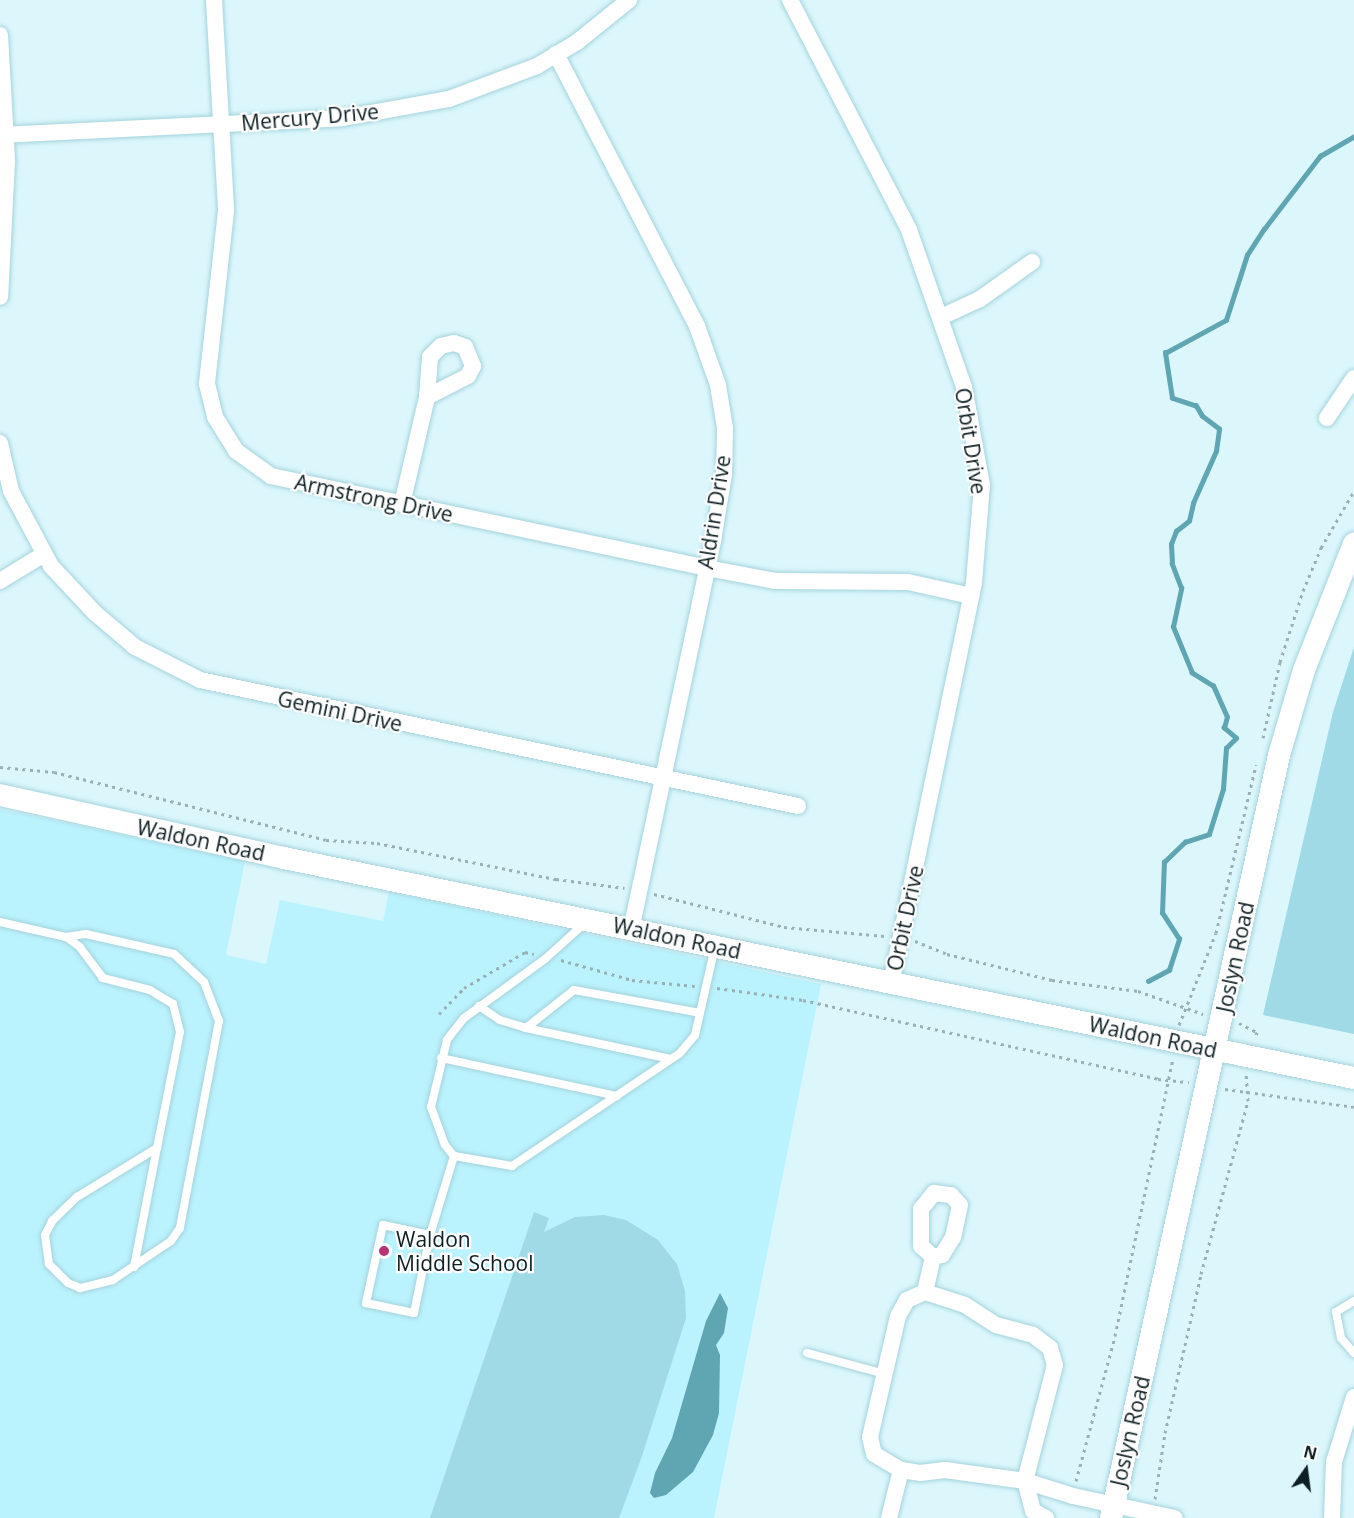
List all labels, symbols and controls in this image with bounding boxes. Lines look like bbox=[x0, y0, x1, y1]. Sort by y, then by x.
street label: Mercury Drive bbox=[240, 98, 380, 136]
street label: Orbit Drive bbox=[950, 386, 992, 496]
street label: Aldrin Drive bbox=[693, 453, 735, 571]
street label: Armstrong Drive bbox=[293, 469, 455, 527]
street label: Gemini Drive bbox=[275, 685, 405, 737]
street label: Waldon Road bbox=[135, 814, 267, 866]
street label: Orbit Drive bbox=[882, 863, 928, 973]
street label: Joslyn Road bbox=[1211, 899, 1259, 1015]
street label: Waldon Road bbox=[611, 912, 743, 964]
street label: Waldon Road bbox=[1087, 1011, 1219, 1063]
place label: Waldon Middle School bbox=[396, 1226, 533, 1276]
marker: Waldon Middle School bbox=[377, 1244, 391, 1258]
street label: Joslyn Road bbox=[1105, 1373, 1155, 1489]
north arrow bbox=[1276, 1440, 1336, 1500]
text: N bbox=[1301, 1440, 1319, 1465]

